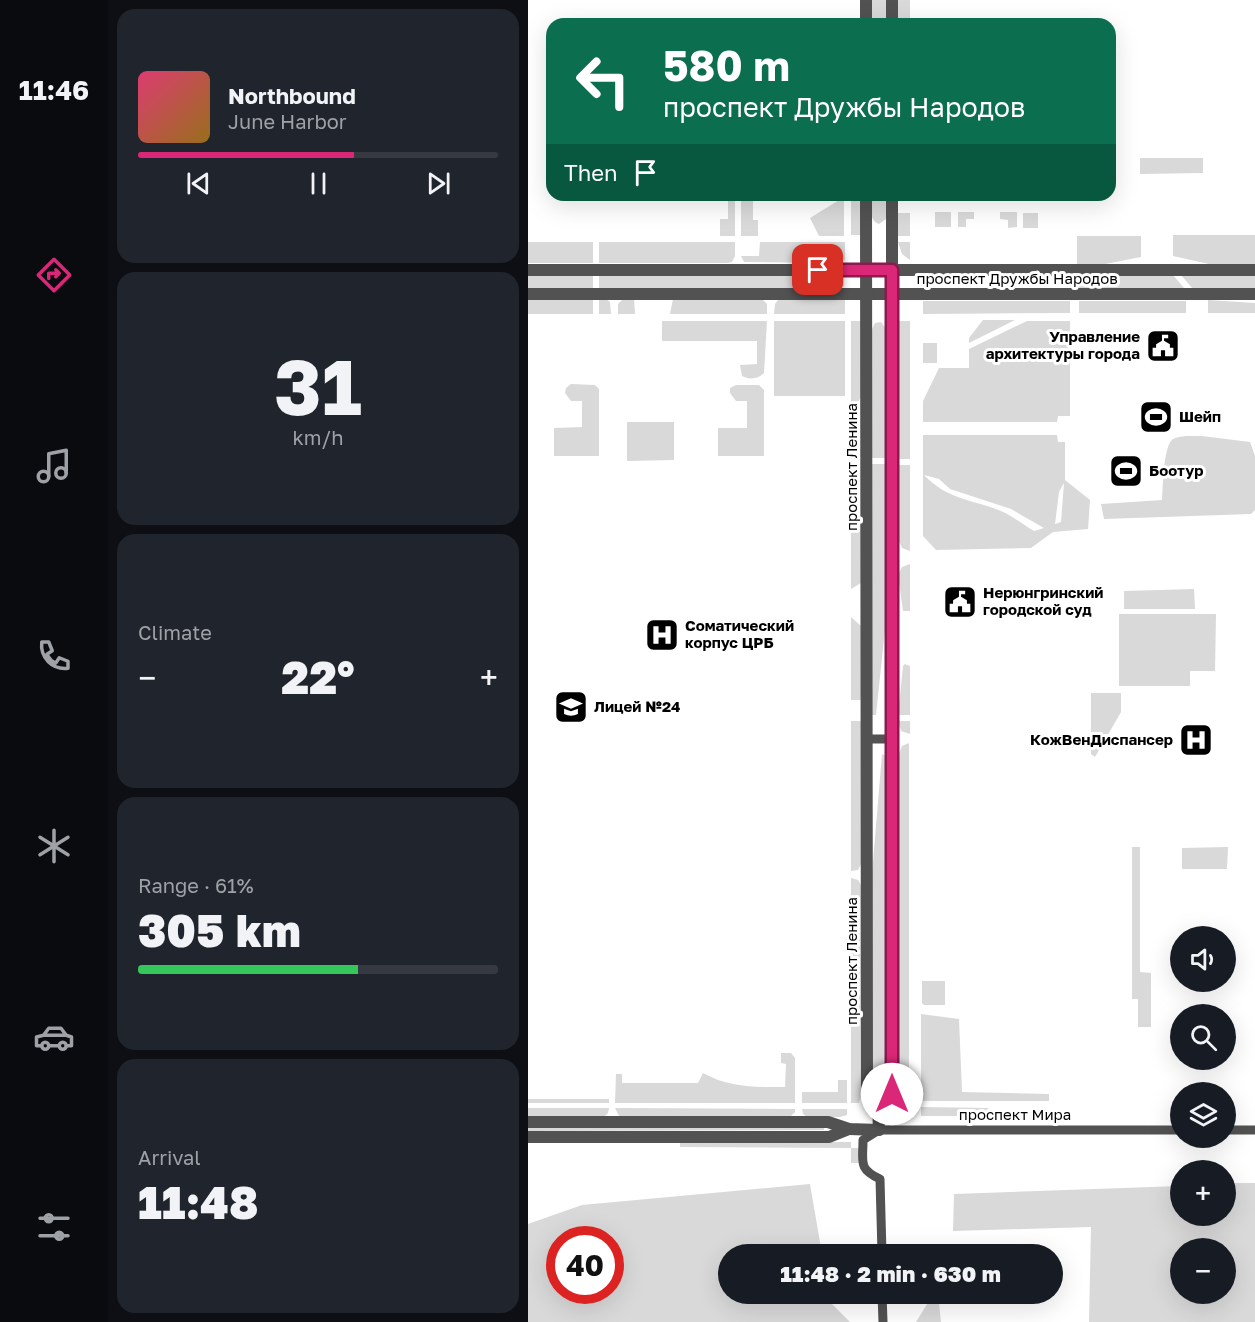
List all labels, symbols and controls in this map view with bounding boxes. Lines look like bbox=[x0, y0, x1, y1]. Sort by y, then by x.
text: 580 m bbox=[663, 40, 790, 90]
icon: left bbox=[564, 42, 642, 120]
text: 11:46 bbox=[19, 74, 89, 106]
text: Northbound bbox=[228, 82, 356, 109]
text: проспект Дружбы Народов bbox=[663, 91, 1025, 123]
text: June Harbor bbox=[228, 109, 347, 133]
icon: arrive bbox=[629, 156, 662, 189]
text: Then bbox=[564, 159, 617, 186]
icon: previous bbox=[182, 167, 215, 200]
icon: pause bbox=[302, 167, 335, 200]
icon: next bbox=[422, 167, 455, 200]
pin bbox=[792, 244, 843, 295]
icon: arrive bbox=[801, 253, 834, 286]
icon: directions bbox=[33, 254, 75, 296]
street label: проспект Дружбы Народов bbox=[916, 269, 1118, 287]
place label: Управление архитектуры города bbox=[986, 327, 1140, 362]
public building icon: Управление архитектуры города bbox=[1145, 328, 1181, 364]
text: 31 bbox=[274, 339, 362, 432]
sports icon: Шейп bbox=[1138, 399, 1174, 435]
street label: проспект Ленина bbox=[842, 403, 860, 531]
place label: Шейп bbox=[1179, 407, 1221, 425]
text: km/h bbox=[293, 425, 343, 449]
icon: music bbox=[33, 445, 75, 487]
sports icon: Боотур bbox=[1108, 453, 1144, 489]
place label: Боотур bbox=[1149, 461, 1203, 479]
place label: Нерюнгринский городской суд bbox=[983, 583, 1103, 618]
public building icon: Нерюнгринский городской суд bbox=[942, 584, 978, 620]
place label: Соматический корпус ЦРБ bbox=[685, 616, 794, 651]
hospital icon: Соматический корпус ЦРБ bbox=[644, 617, 680, 653]
text: Climate bbox=[138, 620, 212, 644]
icon: phone bbox=[33, 635, 75, 677]
text: 22° bbox=[281, 650, 355, 704]
text: − bbox=[138, 658, 156, 697]
text: + bbox=[480, 658, 498, 697]
school or university icon: Лицей №24 bbox=[553, 689, 589, 725]
place label: Лицей №24 bbox=[594, 697, 680, 715]
hospital icon: КожВенДиспансер bbox=[1178, 722, 1214, 758]
place label: КожВенДиспансер bbox=[1030, 730, 1173, 748]
icon: climate bbox=[33, 825, 75, 867]
text: Range · 61% bbox=[138, 873, 254, 897]
street label: проспект Ленина bbox=[842, 897, 860, 1025]
text: 305 km bbox=[138, 903, 301, 957]
map controls bbox=[1170, 926, 1236, 1304]
button: sound bbox=[1170, 926, 1236, 992]
button: search bbox=[1170, 1004, 1236, 1070]
icon: car bbox=[33, 1016, 75, 1058]
position arrow bbox=[860, 1062, 924, 1126]
button: layers bbox=[1170, 1082, 1236, 1148]
street label: проспект Мира bbox=[959, 1105, 1071, 1123]
text: Arrival bbox=[138, 1145, 201, 1169]
button: + bbox=[1170, 1160, 1236, 1226]
text: 11:48 bbox=[138, 1175, 258, 1229]
icon: filters bbox=[33, 1206, 75, 1248]
speed limit sign: 40 bbox=[546, 1226, 624, 1304]
button: − bbox=[1170, 1238, 1236, 1304]
text: 11:48 · 2 min · 630 m bbox=[780, 1260, 1001, 1287]

